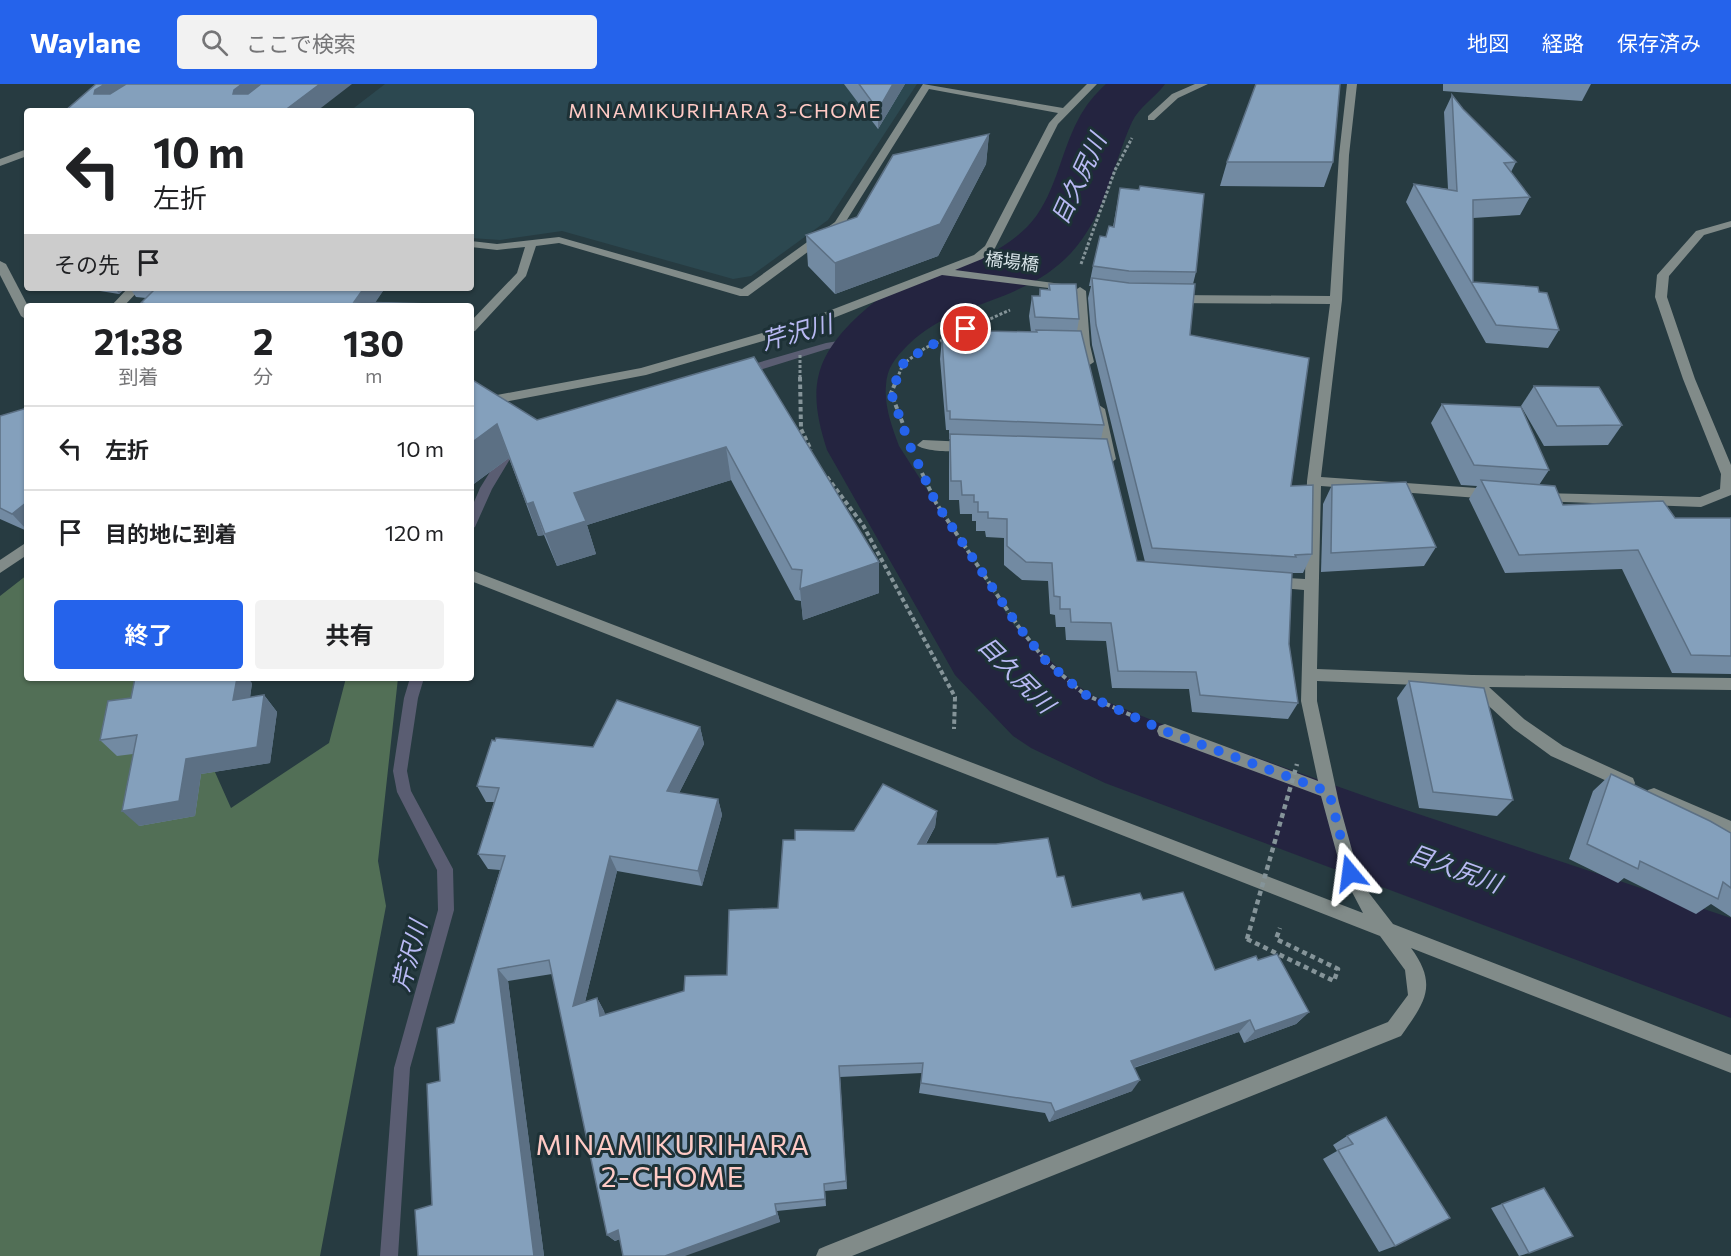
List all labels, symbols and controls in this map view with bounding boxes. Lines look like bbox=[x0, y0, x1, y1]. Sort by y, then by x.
search box bbox=[177, 15, 597, 69]
text: Waylane bbox=[30, 25, 141, 59]
icon: search bbox=[198, 26, 231, 59]
text: ここで検索 bbox=[246, 30, 356, 57]
text: 地図 bbox=[1467, 30, 1509, 55]
text: 経路 bbox=[1542, 30, 1584, 55]
text: 保存済み bbox=[1617, 30, 1701, 55]
district label: MINAMIKURIHARA 3-CHOME bbox=[568, 98, 882, 122]
text: 10 m bbox=[153, 125, 245, 177]
water label: 目久尻川 bbox=[1044, 126, 1112, 228]
icon: left bbox=[54, 132, 132, 210]
text: 左折 bbox=[153, 181, 207, 214]
icon: arrive bbox=[132, 246, 165, 279]
street label: 橋場橋 bbox=[984, 247, 1040, 275]
text: その先 bbox=[54, 251, 120, 278]
pin bbox=[940, 303, 991, 354]
water label: 芹沢川 bbox=[758, 307, 838, 355]
icon: arrive bbox=[949, 312, 982, 345]
text: 21:38 bbox=[94, 318, 183, 362]
text: 2 bbox=[253, 318, 273, 362]
text: 130 bbox=[343, 320, 404, 364]
text: m bbox=[365, 363, 382, 387]
text: 到着 bbox=[118, 364, 158, 388]
text: 分 bbox=[253, 364, 273, 388]
icon: left bbox=[54, 432, 87, 465]
text: 10 m bbox=[397, 435, 444, 462]
text: 左折 bbox=[105, 436, 149, 463]
icon: arrive bbox=[54, 516, 87, 549]
text: 120 m bbox=[385, 519, 444, 546]
text: 目的地に到着 bbox=[105, 520, 237, 547]
button: 終了 bbox=[54, 600, 243, 669]
button: 共有 bbox=[255, 600, 444, 669]
water label: 目久尻川 bbox=[973, 630, 1063, 720]
water label: 目久尻川 bbox=[1405, 838, 1508, 899]
position arrow bbox=[1318, 841, 1382, 905]
water label: 芹沢川 bbox=[385, 914, 433, 994]
district label: MINAMIKURIHARA 2-CHOME bbox=[536, 1127, 810, 1193]

